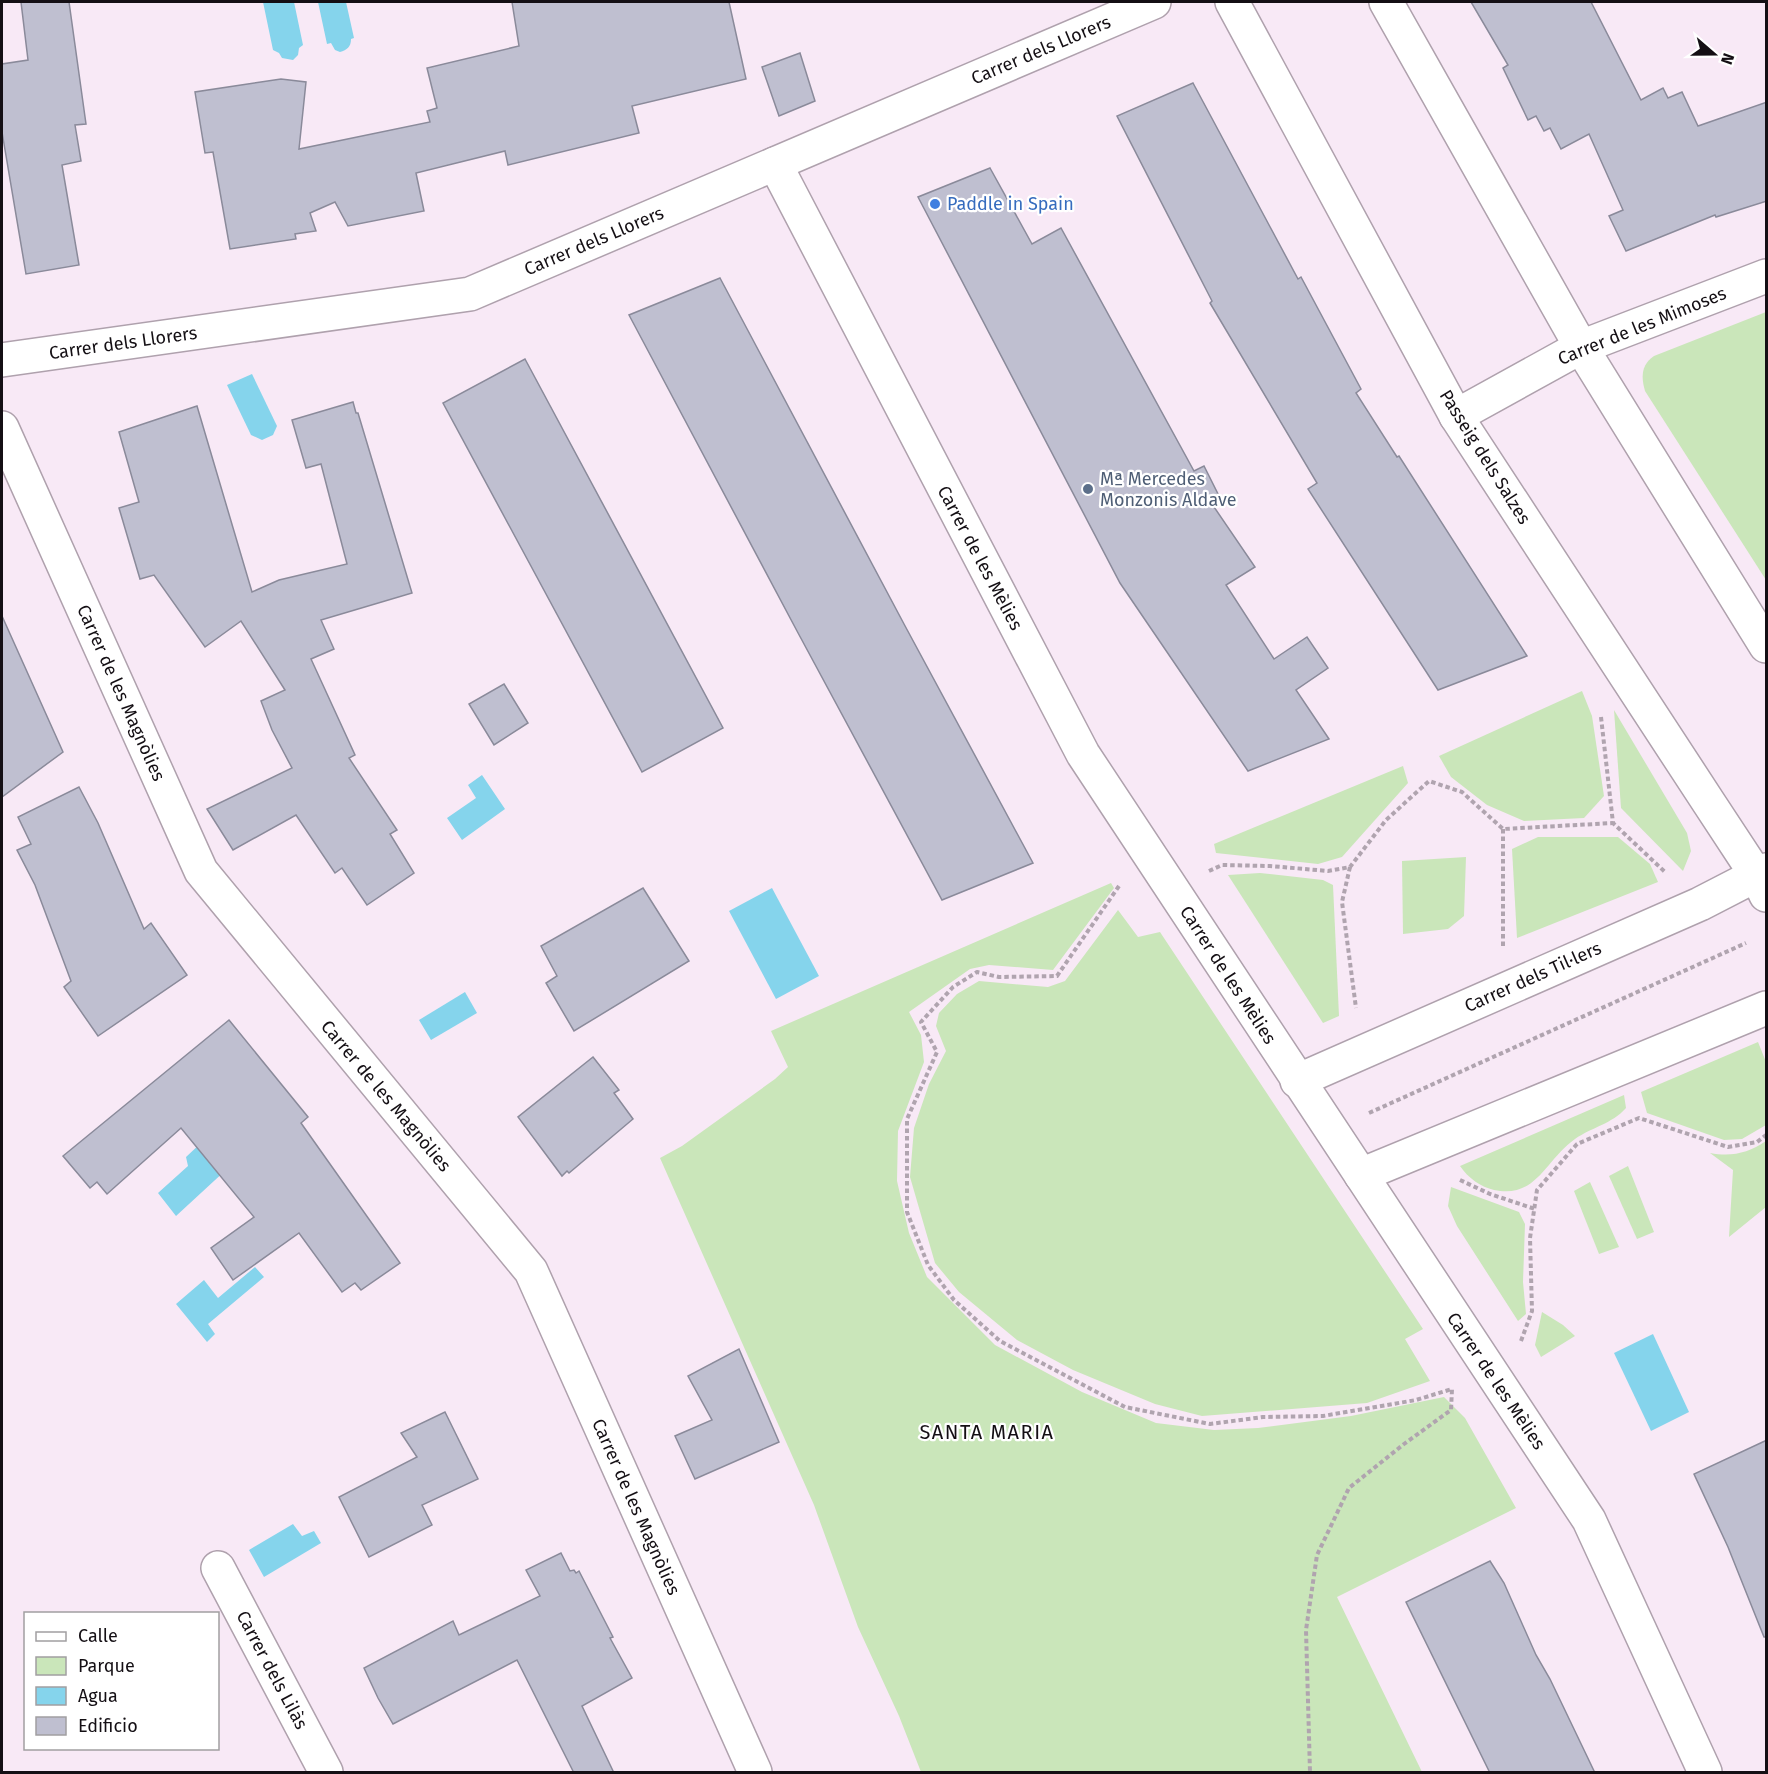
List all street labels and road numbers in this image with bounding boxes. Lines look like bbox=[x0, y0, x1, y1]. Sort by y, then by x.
street label: Carrer dels Llorers bbox=[968, 11, 1114, 89]
street label: Carrer dels Llorers bbox=[521, 202, 667, 280]
street label: Carrer de les Mimoses bbox=[1555, 282, 1729, 370]
street label: Carrer dels Llorers bbox=[48, 322, 198, 364]
street label: Passeig dels Salzes bbox=[1435, 386, 1535, 528]
street label: Carrer de les Mèlies bbox=[933, 482, 1027, 634]
street label: Carrer de les Magnòlies bbox=[72, 601, 170, 785]
street label: Carrer de les Mèlies bbox=[1175, 902, 1281, 1048]
street label: Carrer dels Til·lers bbox=[1461, 937, 1605, 1017]
street label: Carrer de les Magnòlies bbox=[316, 1016, 456, 1176]
street label: Carrer de les Mèlies bbox=[1442, 1308, 1550, 1454]
street label: Carrer de les Magnòlies bbox=[587, 1415, 685, 1599]
street label: Carrer dels Lilàs bbox=[232, 1607, 312, 1733]

